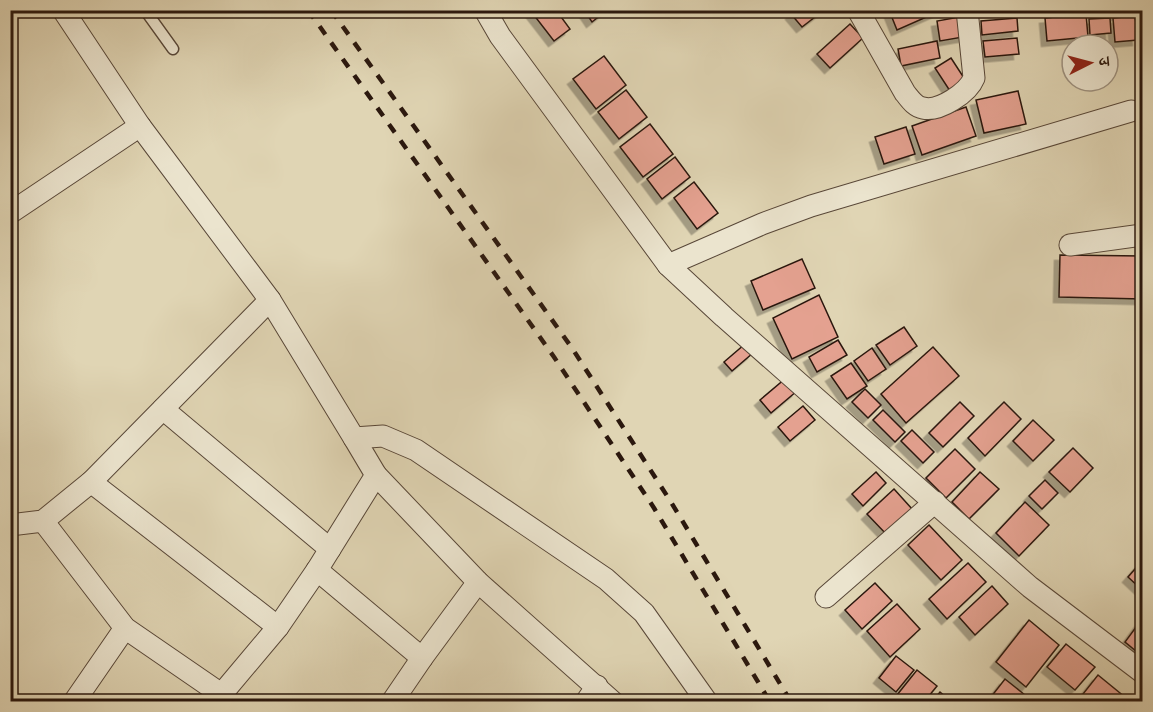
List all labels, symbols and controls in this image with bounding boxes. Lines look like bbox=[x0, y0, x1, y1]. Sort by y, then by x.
north arrow bbox=[1060, 33, 1120, 93]
text: उ bbox=[1093, 55, 1115, 68]

